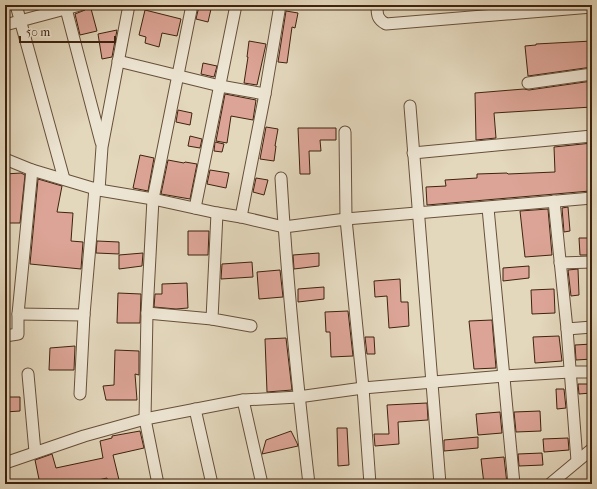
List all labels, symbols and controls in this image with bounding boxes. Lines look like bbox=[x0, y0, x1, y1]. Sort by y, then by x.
scale bar bbox=[20, 18, 115, 44]
text: 50 m bbox=[26, 25, 50, 39]

